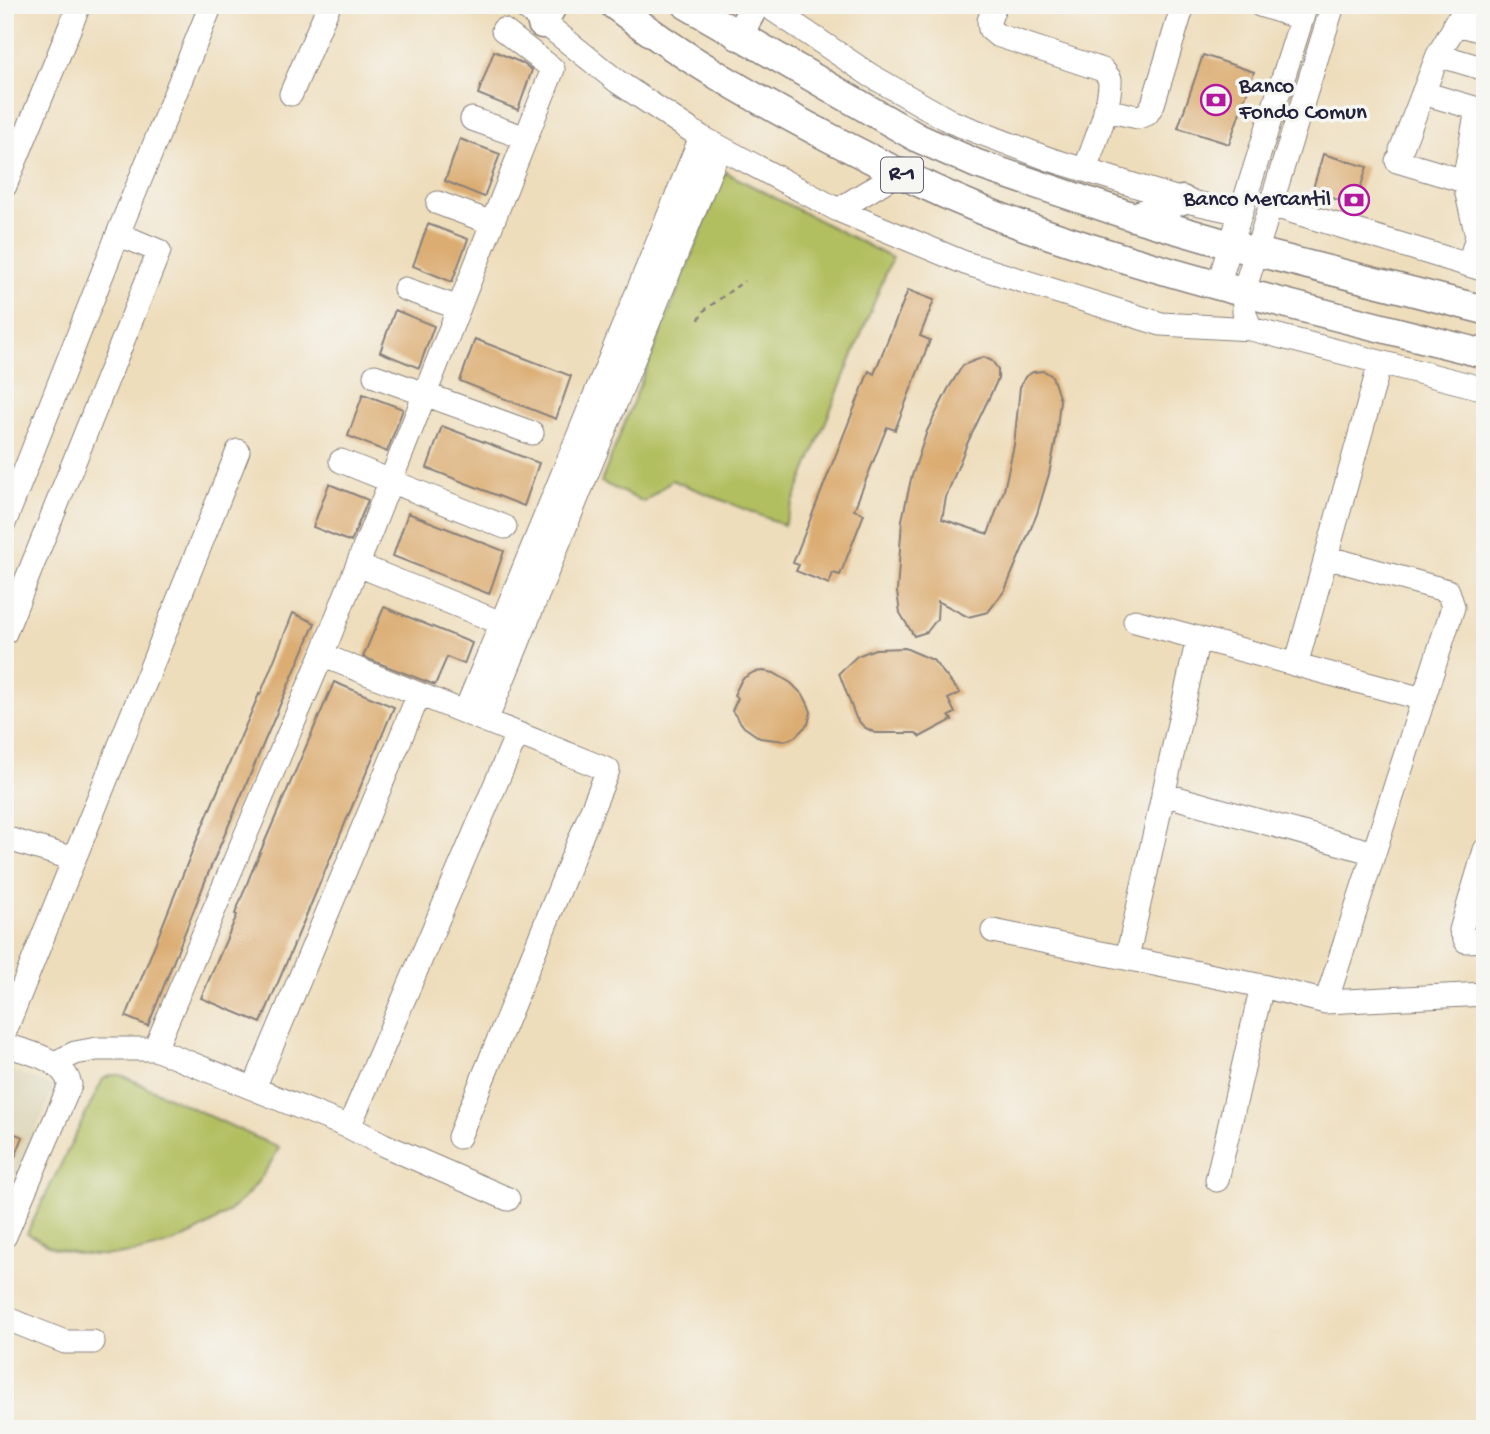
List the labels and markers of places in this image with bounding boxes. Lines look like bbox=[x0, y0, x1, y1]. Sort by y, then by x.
place label: Banco Fondo Comun bbox=[1238, 74, 1367, 127]
bank icon: Banco Fondo Comun bbox=[1199, 83, 1233, 117]
bank icon: Banco Mercantil bbox=[1337, 183, 1371, 217]
place label: Banco Mercantil bbox=[1182, 187, 1331, 214]

